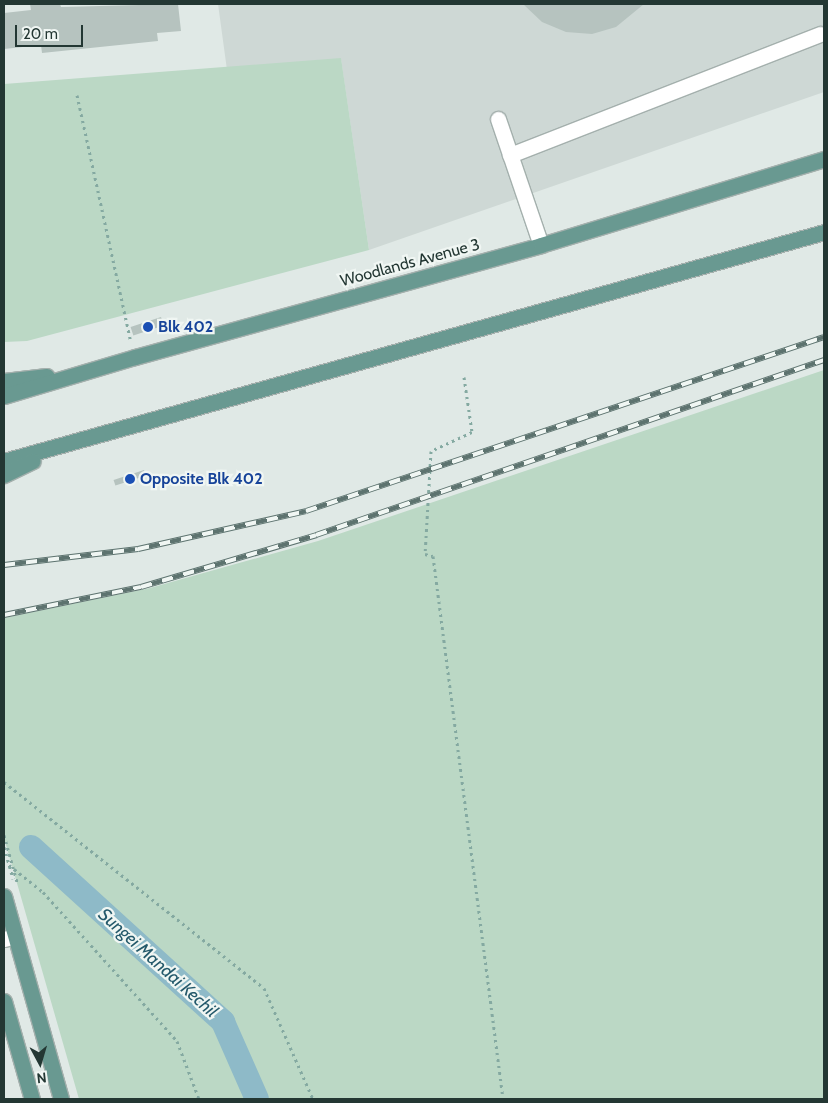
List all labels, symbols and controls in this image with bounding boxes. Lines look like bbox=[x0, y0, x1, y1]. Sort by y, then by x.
scale bar bbox=[18, 15, 85, 47]
text: 20 m bbox=[23, 25, 58, 43]
street label: Woodlands Avenue 3 bbox=[338, 235, 482, 291]
place label: Blk 402 bbox=[158, 317, 213, 337]
marker: Blk 402 bbox=[142, 321, 154, 333]
place label: Opposite Blk 402 bbox=[140, 469, 263, 489]
marker: Opposite Blk 402 bbox=[124, 473, 136, 485]
water label: Sungei Mandai Kechil bbox=[94, 904, 222, 1022]
north arrow bbox=[15, 1038, 65, 1088]
text: N bbox=[36, 1068, 47, 1087]

